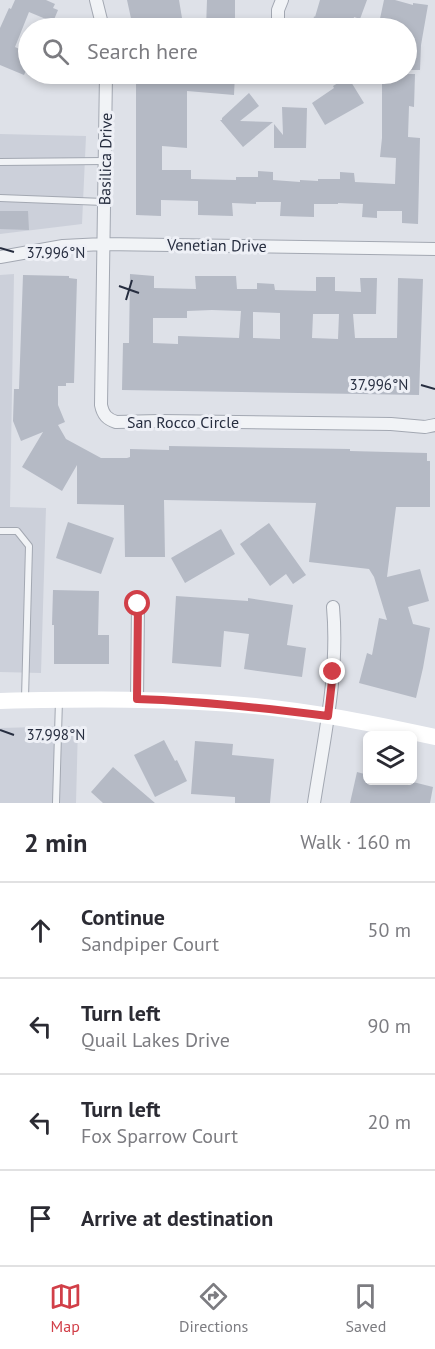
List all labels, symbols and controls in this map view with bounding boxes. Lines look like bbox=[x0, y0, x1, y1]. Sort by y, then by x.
search box bbox=[18, 18, 417, 84]
icon: search bbox=[39, 35, 72, 68]
text: Search here bbox=[87, 37, 198, 65]
street label: Basilica Drive bbox=[94, 113, 116, 205]
street label: Venetian Drive bbox=[166, 234, 267, 256]
text: 37.996°N bbox=[27, 243, 85, 262]
text: 37.996°N bbox=[350, 375, 408, 394]
street label: San Rocco Circle bbox=[127, 412, 239, 432]
route start bbox=[124, 590, 150, 616]
route end bbox=[319, 658, 345, 684]
text: 37.998°N bbox=[27, 725, 85, 744]
map controls bbox=[363, 731, 417, 785]
button: layers bbox=[363, 731, 417, 785]
text: 2 min bbox=[24, 826, 87, 859]
text: Walk · 160 m bbox=[300, 829, 411, 855]
text: Continue bbox=[81, 903, 165, 931]
icon: ahead bbox=[24, 914, 57, 947]
text: 50 m bbox=[368, 917, 411, 943]
text: Sandpiper Court bbox=[81, 931, 219, 957]
text: Turn left bbox=[81, 999, 161, 1027]
icon: left bbox=[24, 1010, 57, 1043]
text: 90 m bbox=[368, 1013, 411, 1039]
text: Quail Lakes Drive bbox=[81, 1027, 230, 1053]
text: Turn left bbox=[81, 1095, 161, 1123]
icon: left bbox=[24, 1106, 57, 1139]
text: 20 m bbox=[368, 1109, 411, 1135]
text: Fox Sparrow Court bbox=[81, 1123, 238, 1149]
icon: arrive bbox=[24, 1202, 57, 1235]
text: Arrive at destination bbox=[81, 1204, 273, 1232]
tab: Map bbox=[49, 1280, 82, 1336]
tab: Directions bbox=[179, 1280, 248, 1336]
tab: Saved bbox=[346, 1280, 386, 1336]

